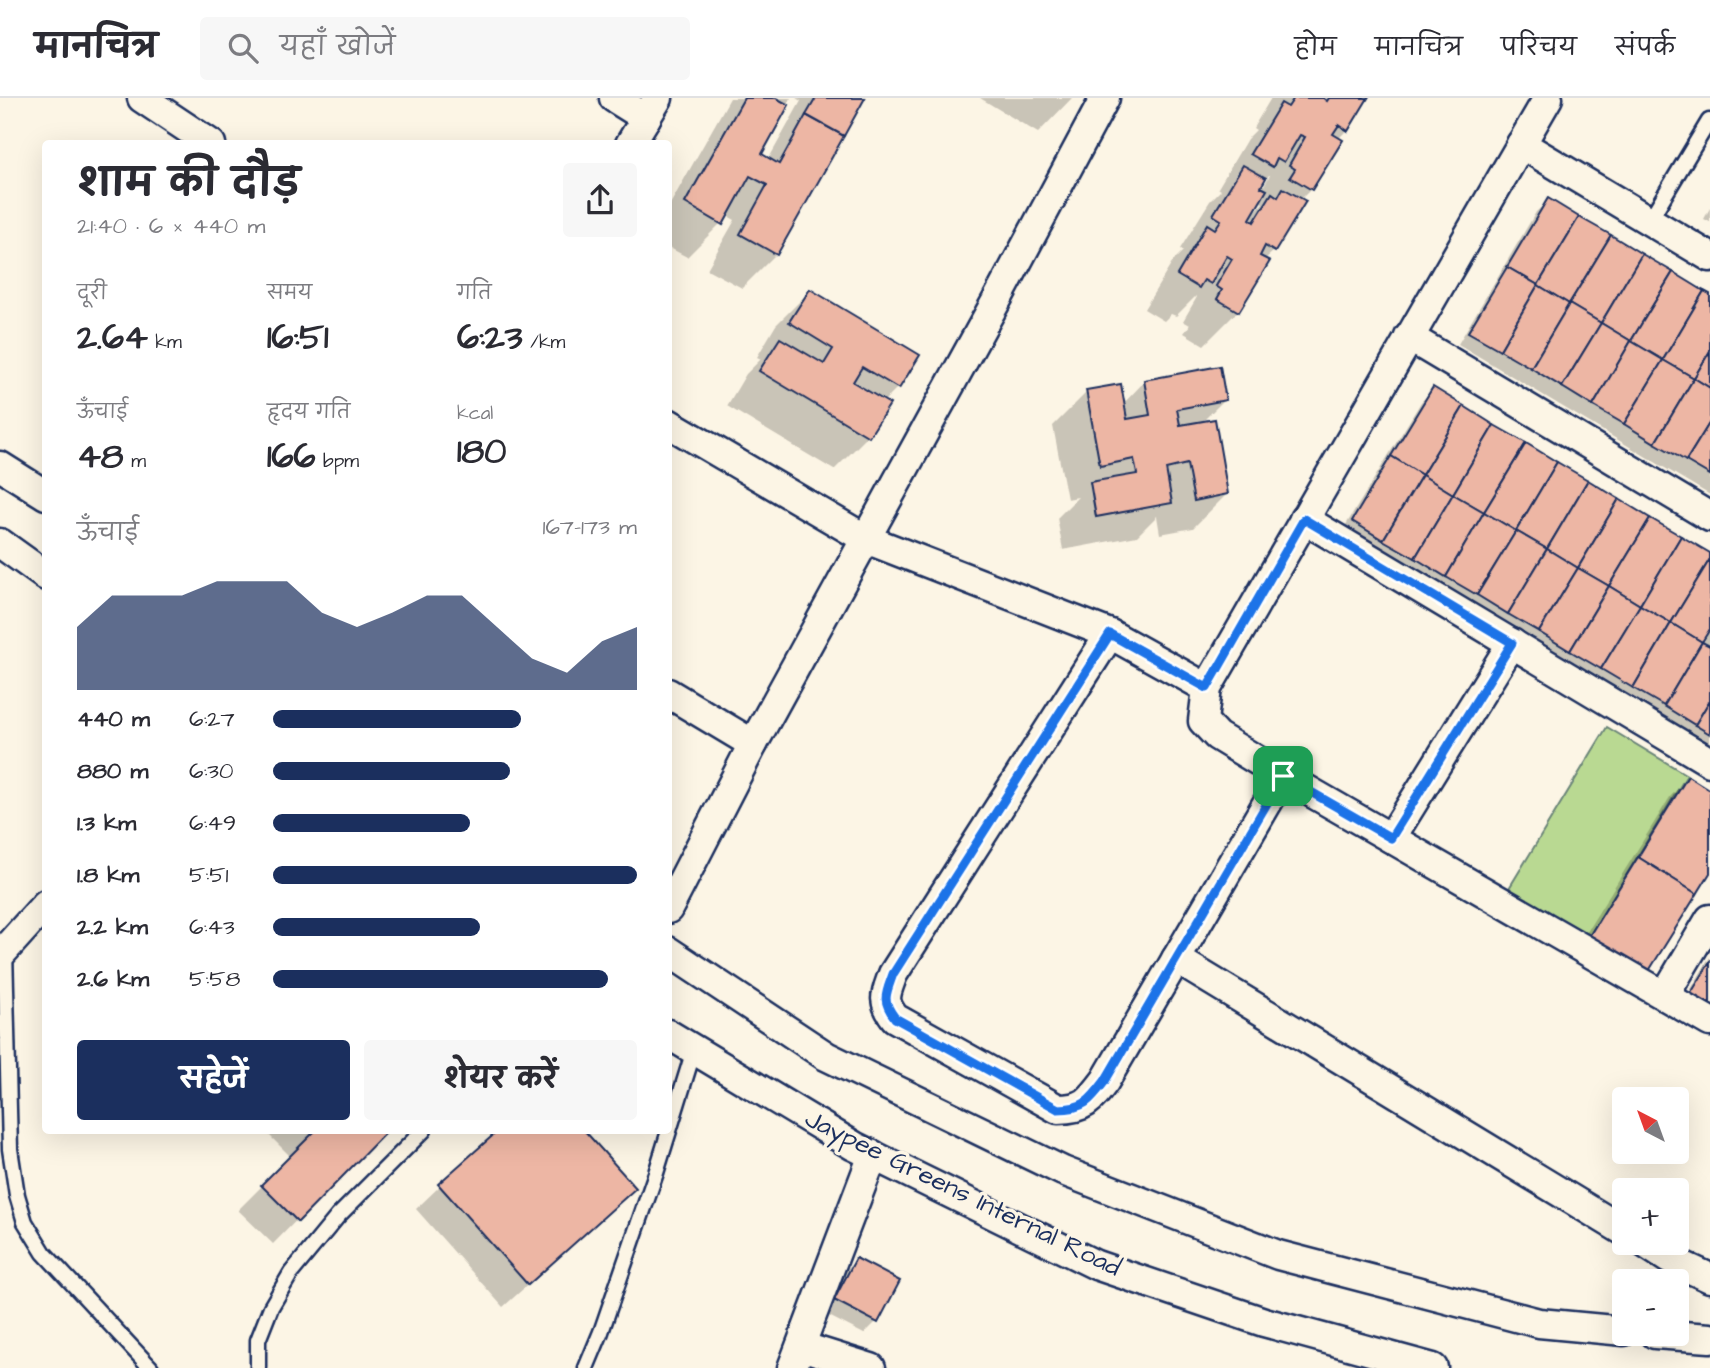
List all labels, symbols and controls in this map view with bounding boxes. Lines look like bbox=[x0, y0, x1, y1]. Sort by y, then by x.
search box bbox=[200, 17, 690, 80]
text: मानचित्र bbox=[35, 24, 158, 70]
icon: search bbox=[224, 29, 262, 67]
text: यहाँ खोजें bbox=[280, 29, 395, 65]
text: होम bbox=[1294, 31, 1337, 65]
text: मानचित्र bbox=[1375, 31, 1463, 65]
text: परिचय bbox=[1501, 31, 1577, 65]
text: संपर्क bbox=[1615, 31, 1675, 65]
text: शाम की दौड़ bbox=[77, 158, 300, 210]
button: share bbox=[563, 163, 637, 237]
text: 21:40 · 6 × 440 m bbox=[77, 210, 265, 242]
text: दूरी bbox=[77, 280, 107, 307]
text: समय bbox=[267, 280, 312, 307]
text: गति bbox=[457, 280, 492, 307]
text: 2.64 bbox=[77, 313, 148, 362]
text: 16:51 bbox=[267, 313, 329, 362]
text: 6:23 bbox=[457, 313, 523, 362]
text: km bbox=[148, 329, 182, 356]
text: /km bbox=[523, 329, 565, 356]
text: ऊँचाई bbox=[77, 399, 128, 426]
text: हृदय गति bbox=[267, 399, 350, 426]
text: kcal bbox=[457, 400, 493, 427]
text: 180 bbox=[457, 427, 506, 476]
text: 48 bbox=[77, 432, 124, 481]
text: 166 bbox=[267, 432, 315, 481]
text: m bbox=[124, 448, 146, 475]
text: bpm bbox=[315, 448, 359, 475]
text: 167–173 m bbox=[542, 511, 637, 543]
text: ऊँचाई bbox=[77, 517, 139, 549]
text: 440 m bbox=[77, 703, 150, 735]
text: 6:27 bbox=[189, 703, 235, 735]
pin bbox=[1253, 746, 1313, 806]
text: 880 m bbox=[77, 755, 148, 787]
text: 6:30 bbox=[189, 755, 233, 787]
icon: arrive bbox=[1264, 757, 1302, 795]
text: 1.3 km bbox=[77, 807, 136, 839]
text: 6:49 bbox=[189, 807, 236, 839]
text: 1.8 km bbox=[77, 859, 139, 891]
text: 5:51 bbox=[189, 859, 228, 891]
text: 2.2 km bbox=[77, 911, 148, 943]
text: 6:43 bbox=[189, 911, 235, 943]
text: 2.6 km bbox=[77, 963, 149, 995]
text: 5:58 bbox=[189, 963, 240, 995]
button: सहेजें bbox=[77, 1040, 350, 1120]
button: शेयर करें bbox=[364, 1040, 637, 1120]
north arrow bbox=[1612, 1087, 1689, 1164]
map controls bbox=[1612, 1087, 1689, 1346]
street label: Jaypee Greens Internal Road bbox=[798, 1101, 1127, 1287]
button: + bbox=[1612, 1178, 1689, 1255]
button: − bbox=[1612, 1269, 1689, 1346]

